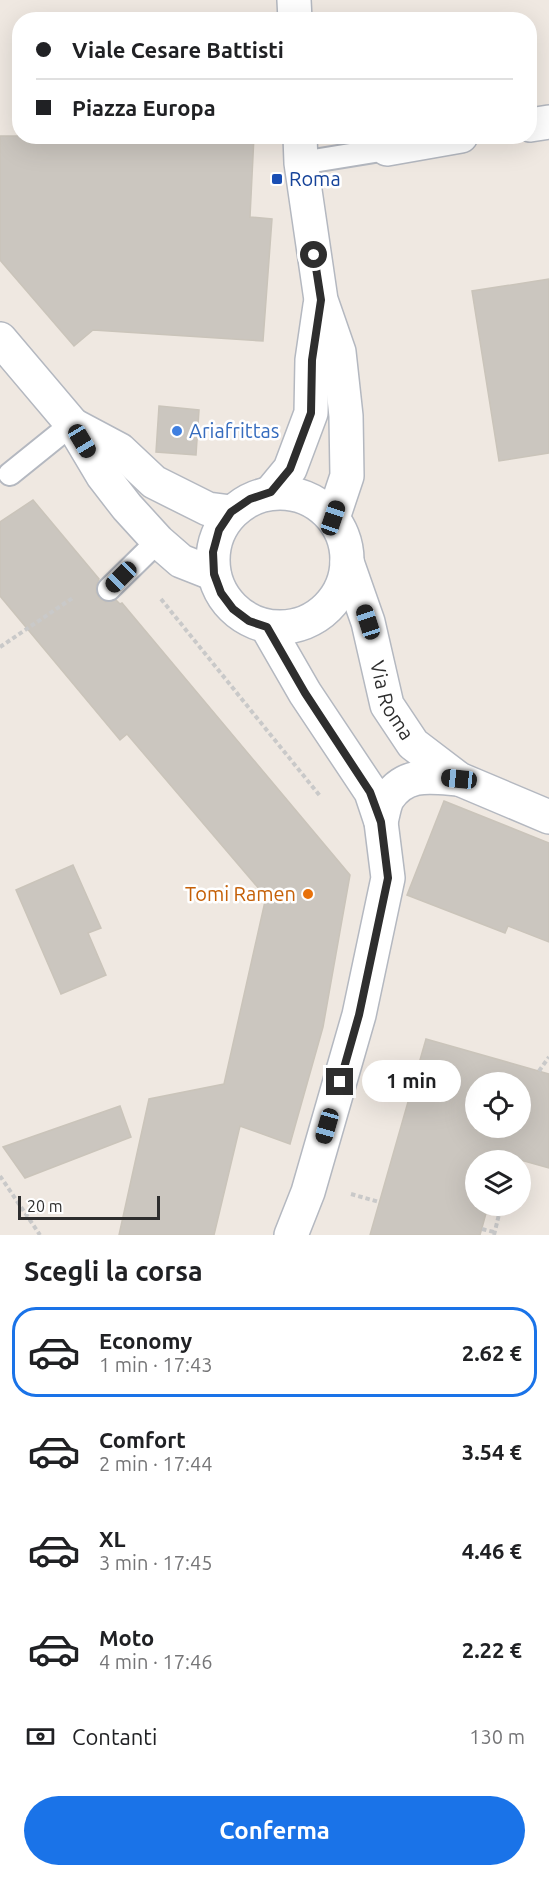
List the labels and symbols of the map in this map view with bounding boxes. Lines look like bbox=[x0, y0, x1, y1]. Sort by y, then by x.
place label: Roma bbox=[289, 167, 341, 190]
marker: Roma bbox=[270, 172, 284, 186]
route start bbox=[300, 241, 327, 268]
place label: Ariafrittas bbox=[189, 419, 279, 442]
car bbox=[65, 421, 99, 461]
marker: Ariafrittas bbox=[170, 424, 184, 438]
car bbox=[319, 498, 347, 538]
car bbox=[102, 558, 140, 596]
car bbox=[354, 602, 382, 642]
street label: Via Roma bbox=[366, 658, 419, 744]
car bbox=[440, 768, 478, 790]
place label: Tomi Ramen bbox=[185, 882, 296, 905]
marker: Tomi Ramen bbox=[301, 887, 315, 901]
callout: 1 min bbox=[361, 1061, 460, 1103]
route end bbox=[326, 1068, 353, 1095]
car bbox=[313, 1106, 341, 1146]
scale bar bbox=[18, 1193, 160, 1220]

